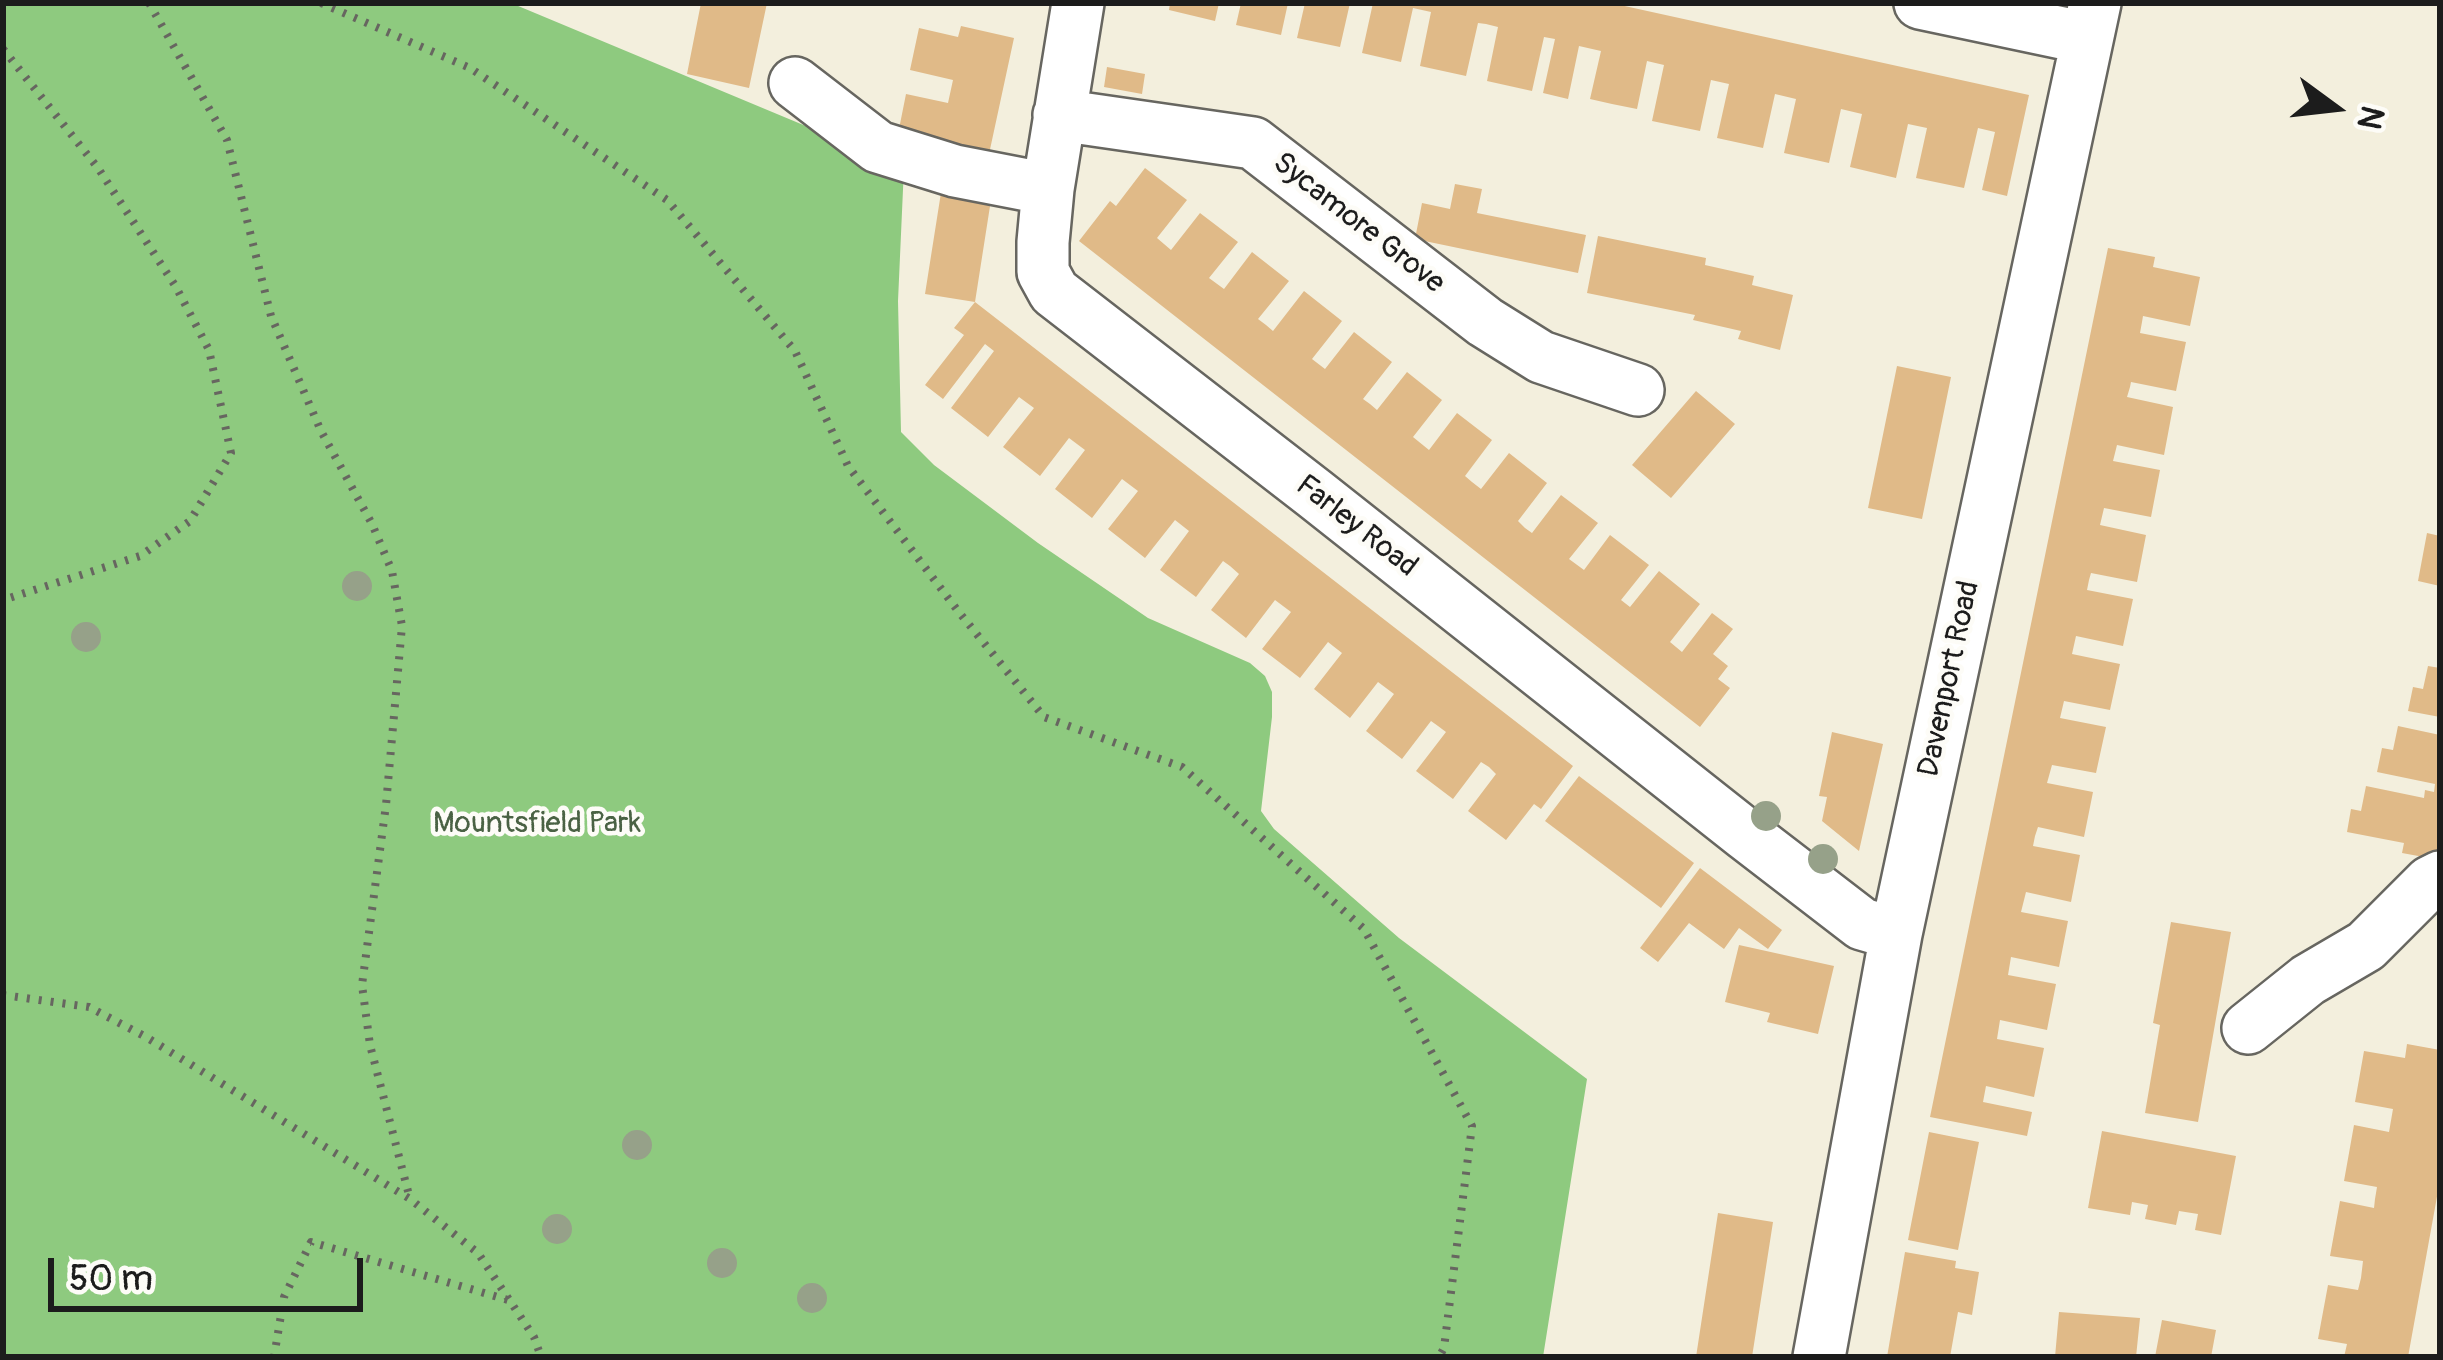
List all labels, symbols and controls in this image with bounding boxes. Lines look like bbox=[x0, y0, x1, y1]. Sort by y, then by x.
north arrow bbox=[2275, 48, 2395, 168]
text: N bbox=[2348, 101, 2393, 134]
street label: Sycamore Grove bbox=[1265, 146, 1451, 302]
street label: Farley Road bbox=[1288, 468, 1424, 586]
street label: Davenport Road bbox=[1912, 578, 1988, 780]
park label: Mountsfield Park bbox=[433, 806, 641, 842]
scale bar bbox=[54, 1234, 369, 1308]
text: 50 m bbox=[69, 1256, 153, 1301]

